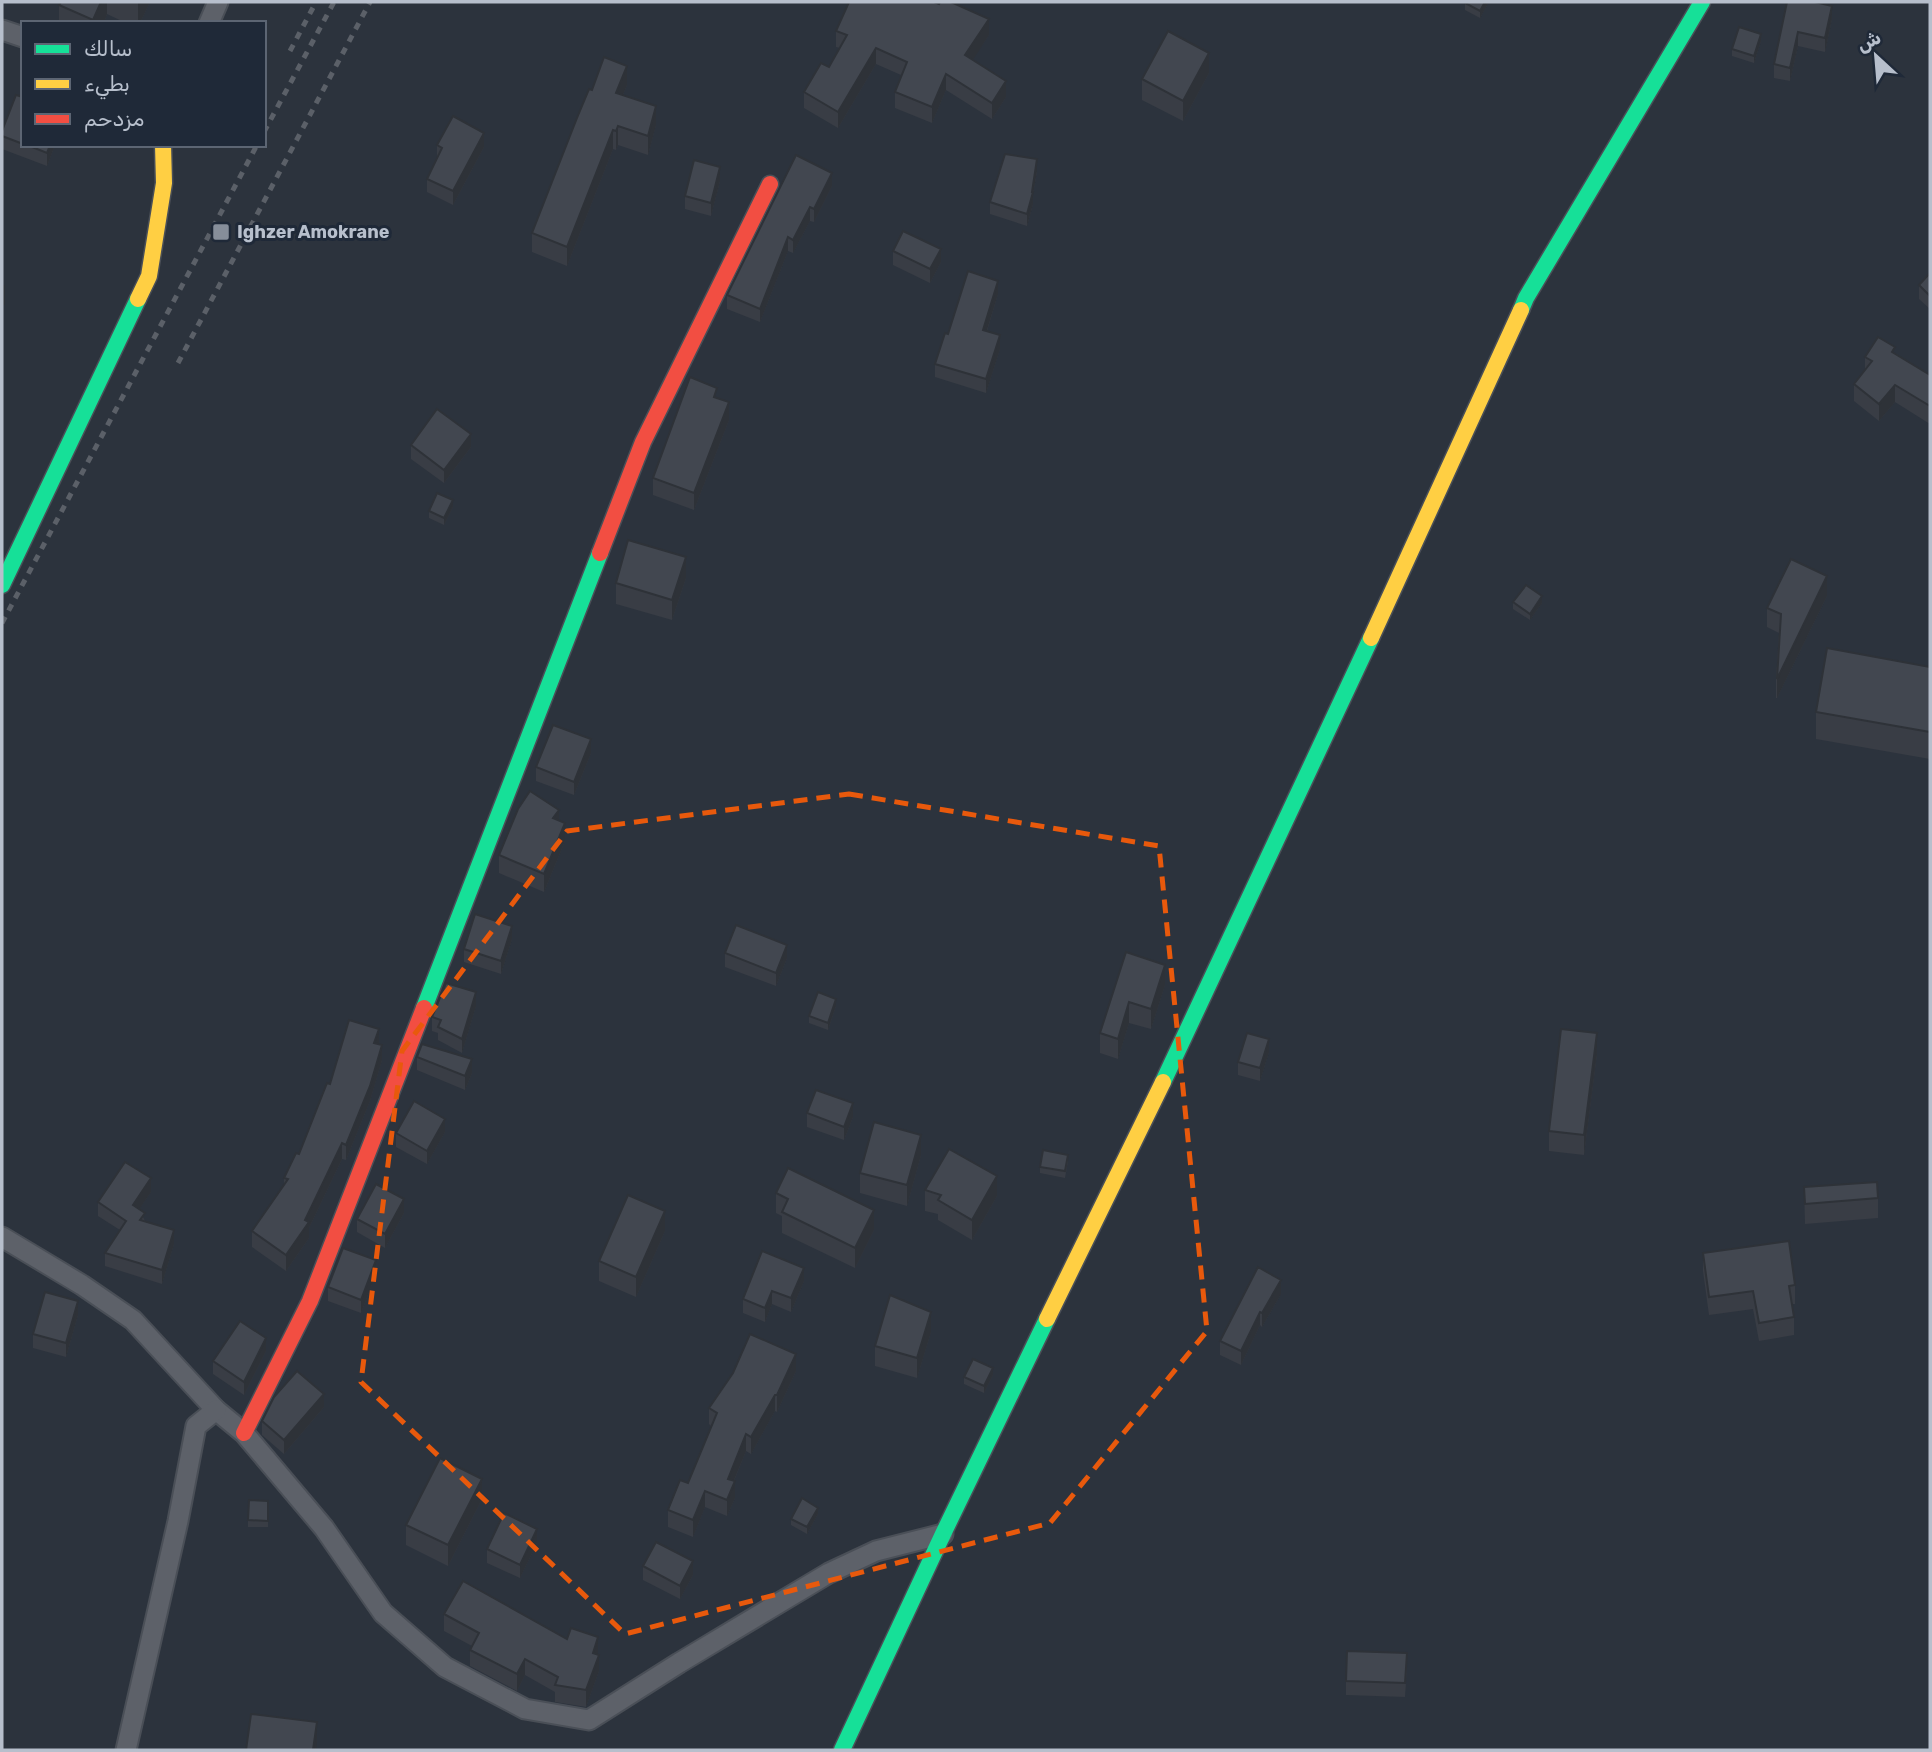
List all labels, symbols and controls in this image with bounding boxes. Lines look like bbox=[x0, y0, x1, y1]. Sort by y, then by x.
legend bbox=[21, 21, 266, 147]
north arrow bbox=[1841, 21, 1911, 91]
text: ش bbox=[1853, 26, 1885, 57]
text: سالك bbox=[84, 36, 132, 61]
text: بطيء bbox=[84, 71, 130, 100]
text: مزدحم bbox=[84, 106, 144, 133]
place label: Ighzer Amokrane bbox=[237, 221, 390, 243]
marker: Ighzer Amokrane bbox=[211, 222, 231, 242]

